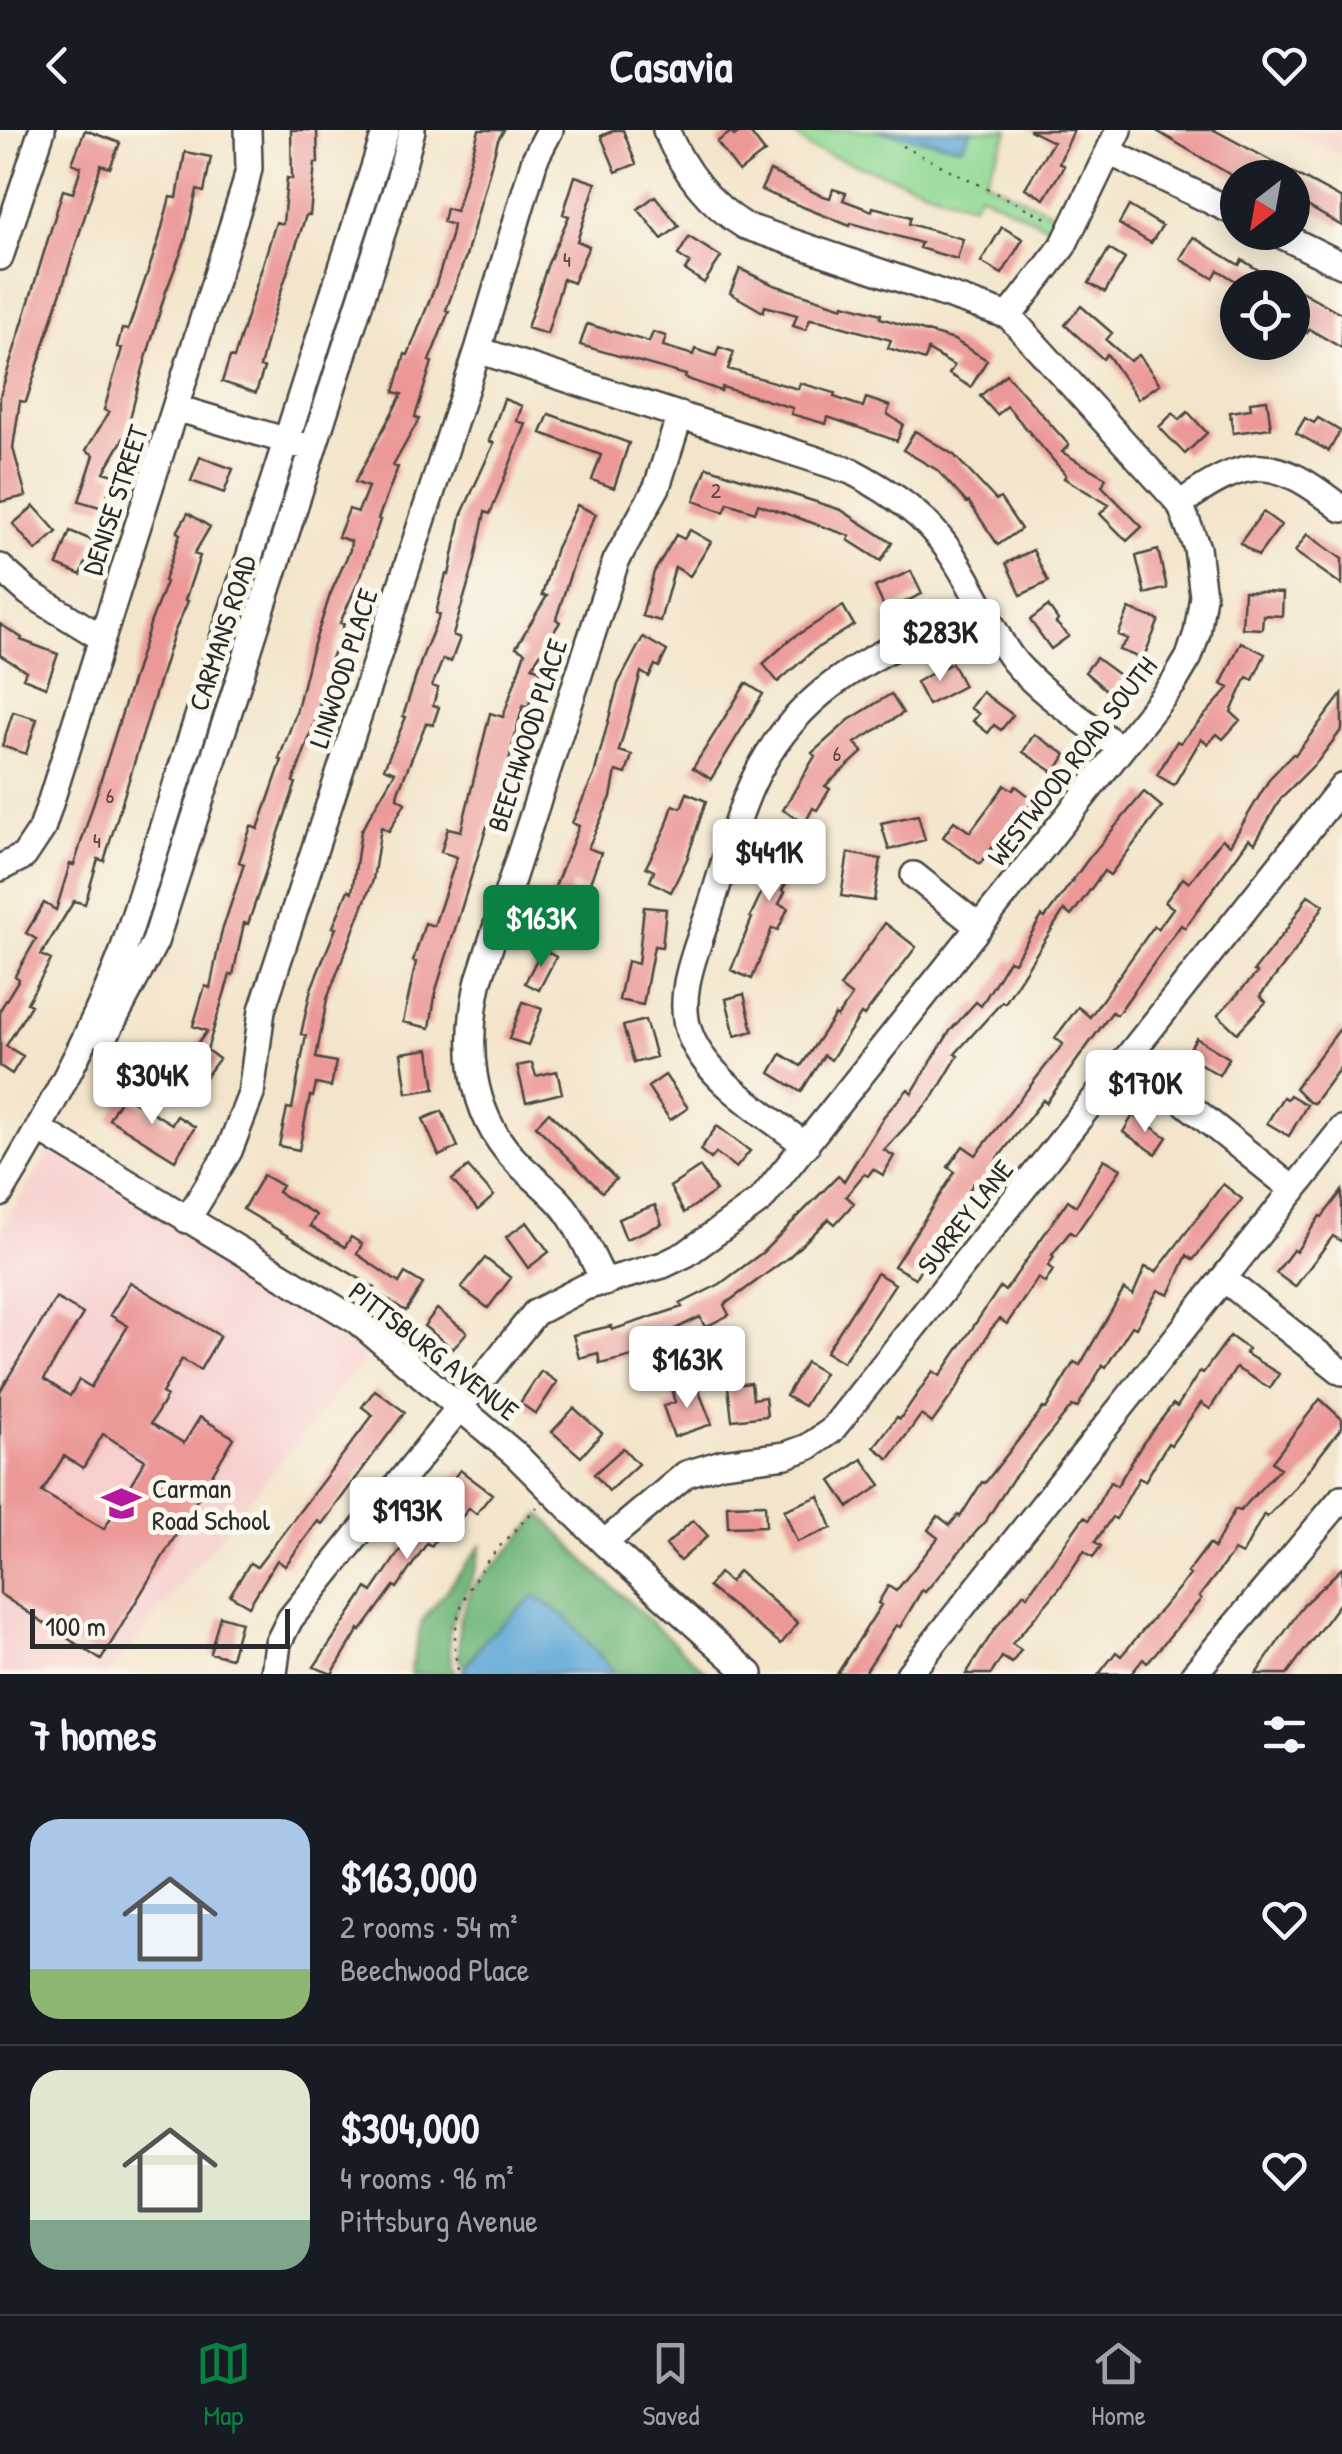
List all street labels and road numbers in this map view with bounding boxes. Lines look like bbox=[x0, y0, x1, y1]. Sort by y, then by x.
street label: DENISE STREET bbox=[73, 419, 157, 580]
street label: CARMANS ROAD bbox=[179, 550, 265, 716]
street label: LINWOOD PLACE bbox=[299, 584, 387, 752]
street label: BEECHWOOD PLACE bbox=[478, 634, 576, 836]
street label: WESTWOOD ROAD SOUTH bbox=[978, 649, 1166, 873]
street label: SURREY LANE bbox=[908, 1152, 1022, 1282]
street label: PITTSBURG AVENUE bbox=[341, 1273, 527, 1429]

